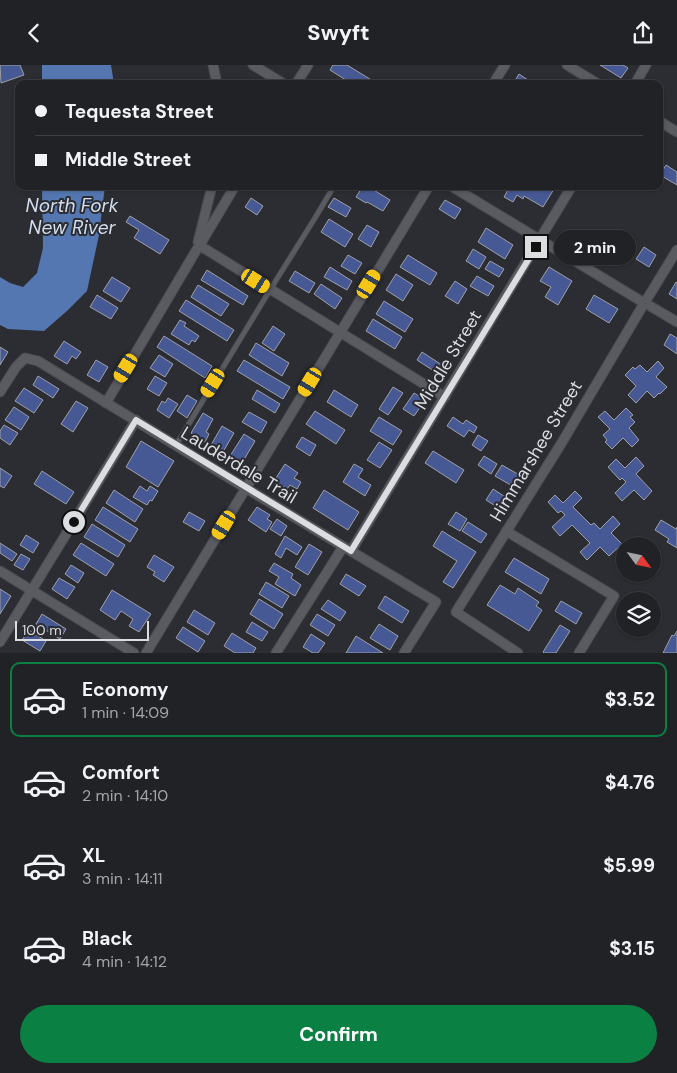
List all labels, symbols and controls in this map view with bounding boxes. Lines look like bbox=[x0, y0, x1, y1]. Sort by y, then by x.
text: Swyft bbox=[307, 18, 370, 47]
icon: back bbox=[20, 19, 48, 47]
icon: share bbox=[629, 19, 657, 47]
text: Tequesta Street bbox=[65, 99, 214, 124]
text: Middle Street bbox=[65, 147, 191, 172]
water label: North Fork New River bbox=[26, 193, 119, 240]
callout: 2 min bbox=[554, 229, 636, 265]
route end bbox=[525, 236, 547, 258]
text: 2 min bbox=[574, 237, 616, 258]
car bbox=[239, 267, 272, 295]
car bbox=[354, 267, 383, 301]
street label: Middle Street bbox=[409, 306, 487, 414]
car bbox=[111, 351, 140, 385]
car bbox=[295, 365, 324, 399]
car bbox=[198, 366, 227, 400]
street label: Himmarshee Street bbox=[484, 376, 588, 526]
street label: Lauderdale Trail bbox=[177, 421, 301, 509]
car bbox=[209, 508, 238, 542]
route start bbox=[63, 511, 85, 533]
north arrow bbox=[616, 537, 661, 583]
map controls bbox=[616, 537, 661, 637]
button: layers bbox=[616, 592, 661, 637]
scale bar bbox=[15, 618, 149, 641]
text: 100 m bbox=[22, 621, 62, 639]
icon: car bbox=[22, 677, 67, 722]
text: Economy bbox=[82, 677, 169, 702]
text: $3.52 bbox=[605, 687, 655, 712]
text: 1 min · 14:09 bbox=[82, 702, 169, 723]
icon: car bbox=[22, 760, 67, 805]
text: Comfort bbox=[82, 760, 160, 785]
text: $4.76 bbox=[605, 770, 655, 795]
text: 2 min · 14:10 bbox=[82, 785, 168, 806]
icon: car bbox=[22, 843, 67, 888]
text: XL bbox=[82, 843, 105, 868]
text: $5.99 bbox=[603, 853, 655, 878]
text: 3 min · 14:11 bbox=[82, 868, 163, 889]
icon: car bbox=[22, 926, 67, 971]
text: Black bbox=[82, 926, 133, 951]
text: $3.15 bbox=[609, 936, 655, 961]
text: 4 min · 14:12 bbox=[82, 951, 167, 972]
button: Confirm bbox=[20, 1005, 657, 1063]

